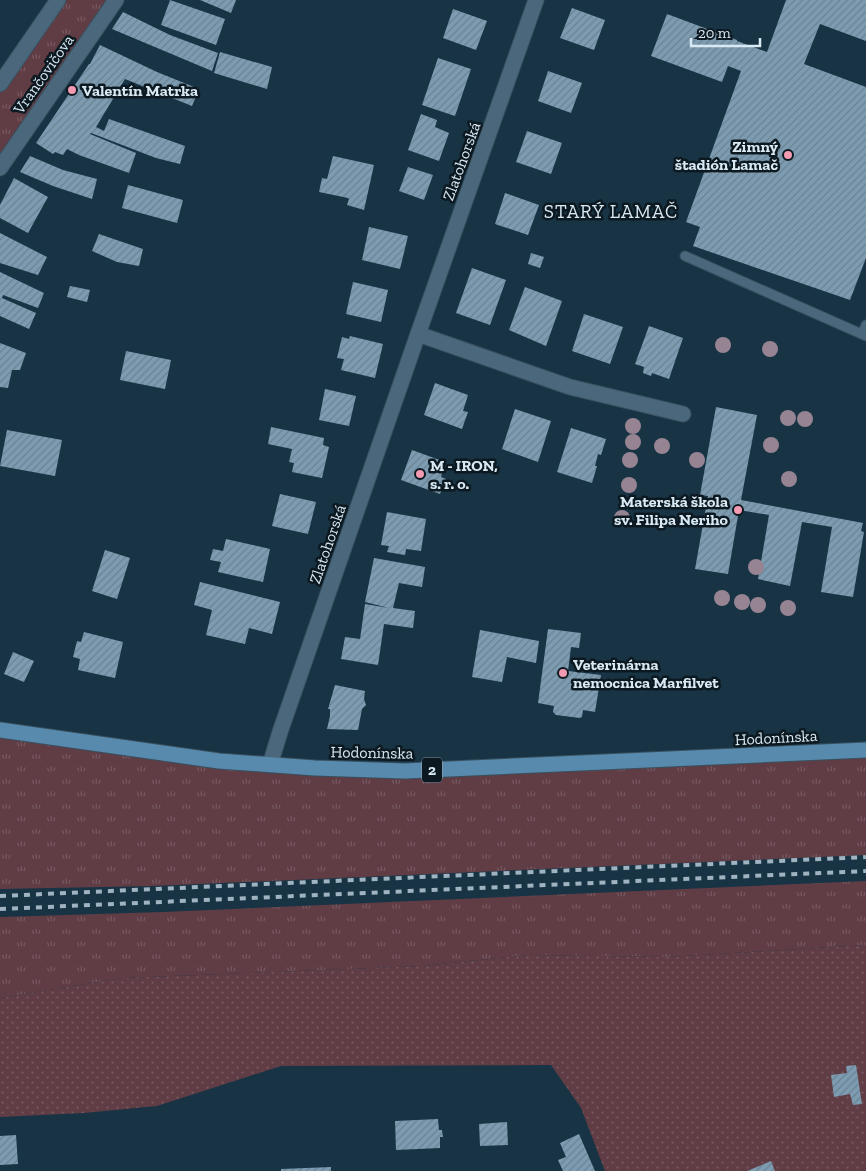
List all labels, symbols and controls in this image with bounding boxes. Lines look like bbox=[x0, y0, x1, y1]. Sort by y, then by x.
scale bar bbox=[691, 15, 760, 47]
text: 20 m bbox=[698, 24, 731, 42]
street label: Vrančovičova bbox=[9, 31, 78, 118]
place label: Valentín Matrka bbox=[82, 81, 198, 100]
marker: Valentín Matrka bbox=[66, 84, 78, 96]
street label: Zlatohorská bbox=[438, 119, 485, 203]
place label: Zimný štadión Lamač bbox=[675, 137, 779, 174]
marker: Zimný štadión Lamač bbox=[782, 149, 794, 161]
district label: STARÝ LAMAČ bbox=[544, 200, 678, 223]
place label: M - IRON, s. r. o. bbox=[430, 456, 498, 493]
marker: M - IRON, s. r. o. bbox=[414, 468, 426, 480]
place label: Materská škola sv. Filipa Neriho bbox=[614, 492, 729, 529]
street label: Zlatohorská bbox=[305, 502, 350, 586]
marker: Materská škola sv. Filipa Neriho bbox=[732, 504, 744, 516]
place label: Veterinárna nemocnica Marfilvet bbox=[573, 655, 719, 692]
marker: Veterinárna nemocnica Marfilvet bbox=[557, 667, 569, 679]
street label: Hodonínska bbox=[734, 726, 818, 749]
street label: Hodonínska bbox=[330, 742, 414, 763]
road number: 2 bbox=[422, 758, 442, 782]

